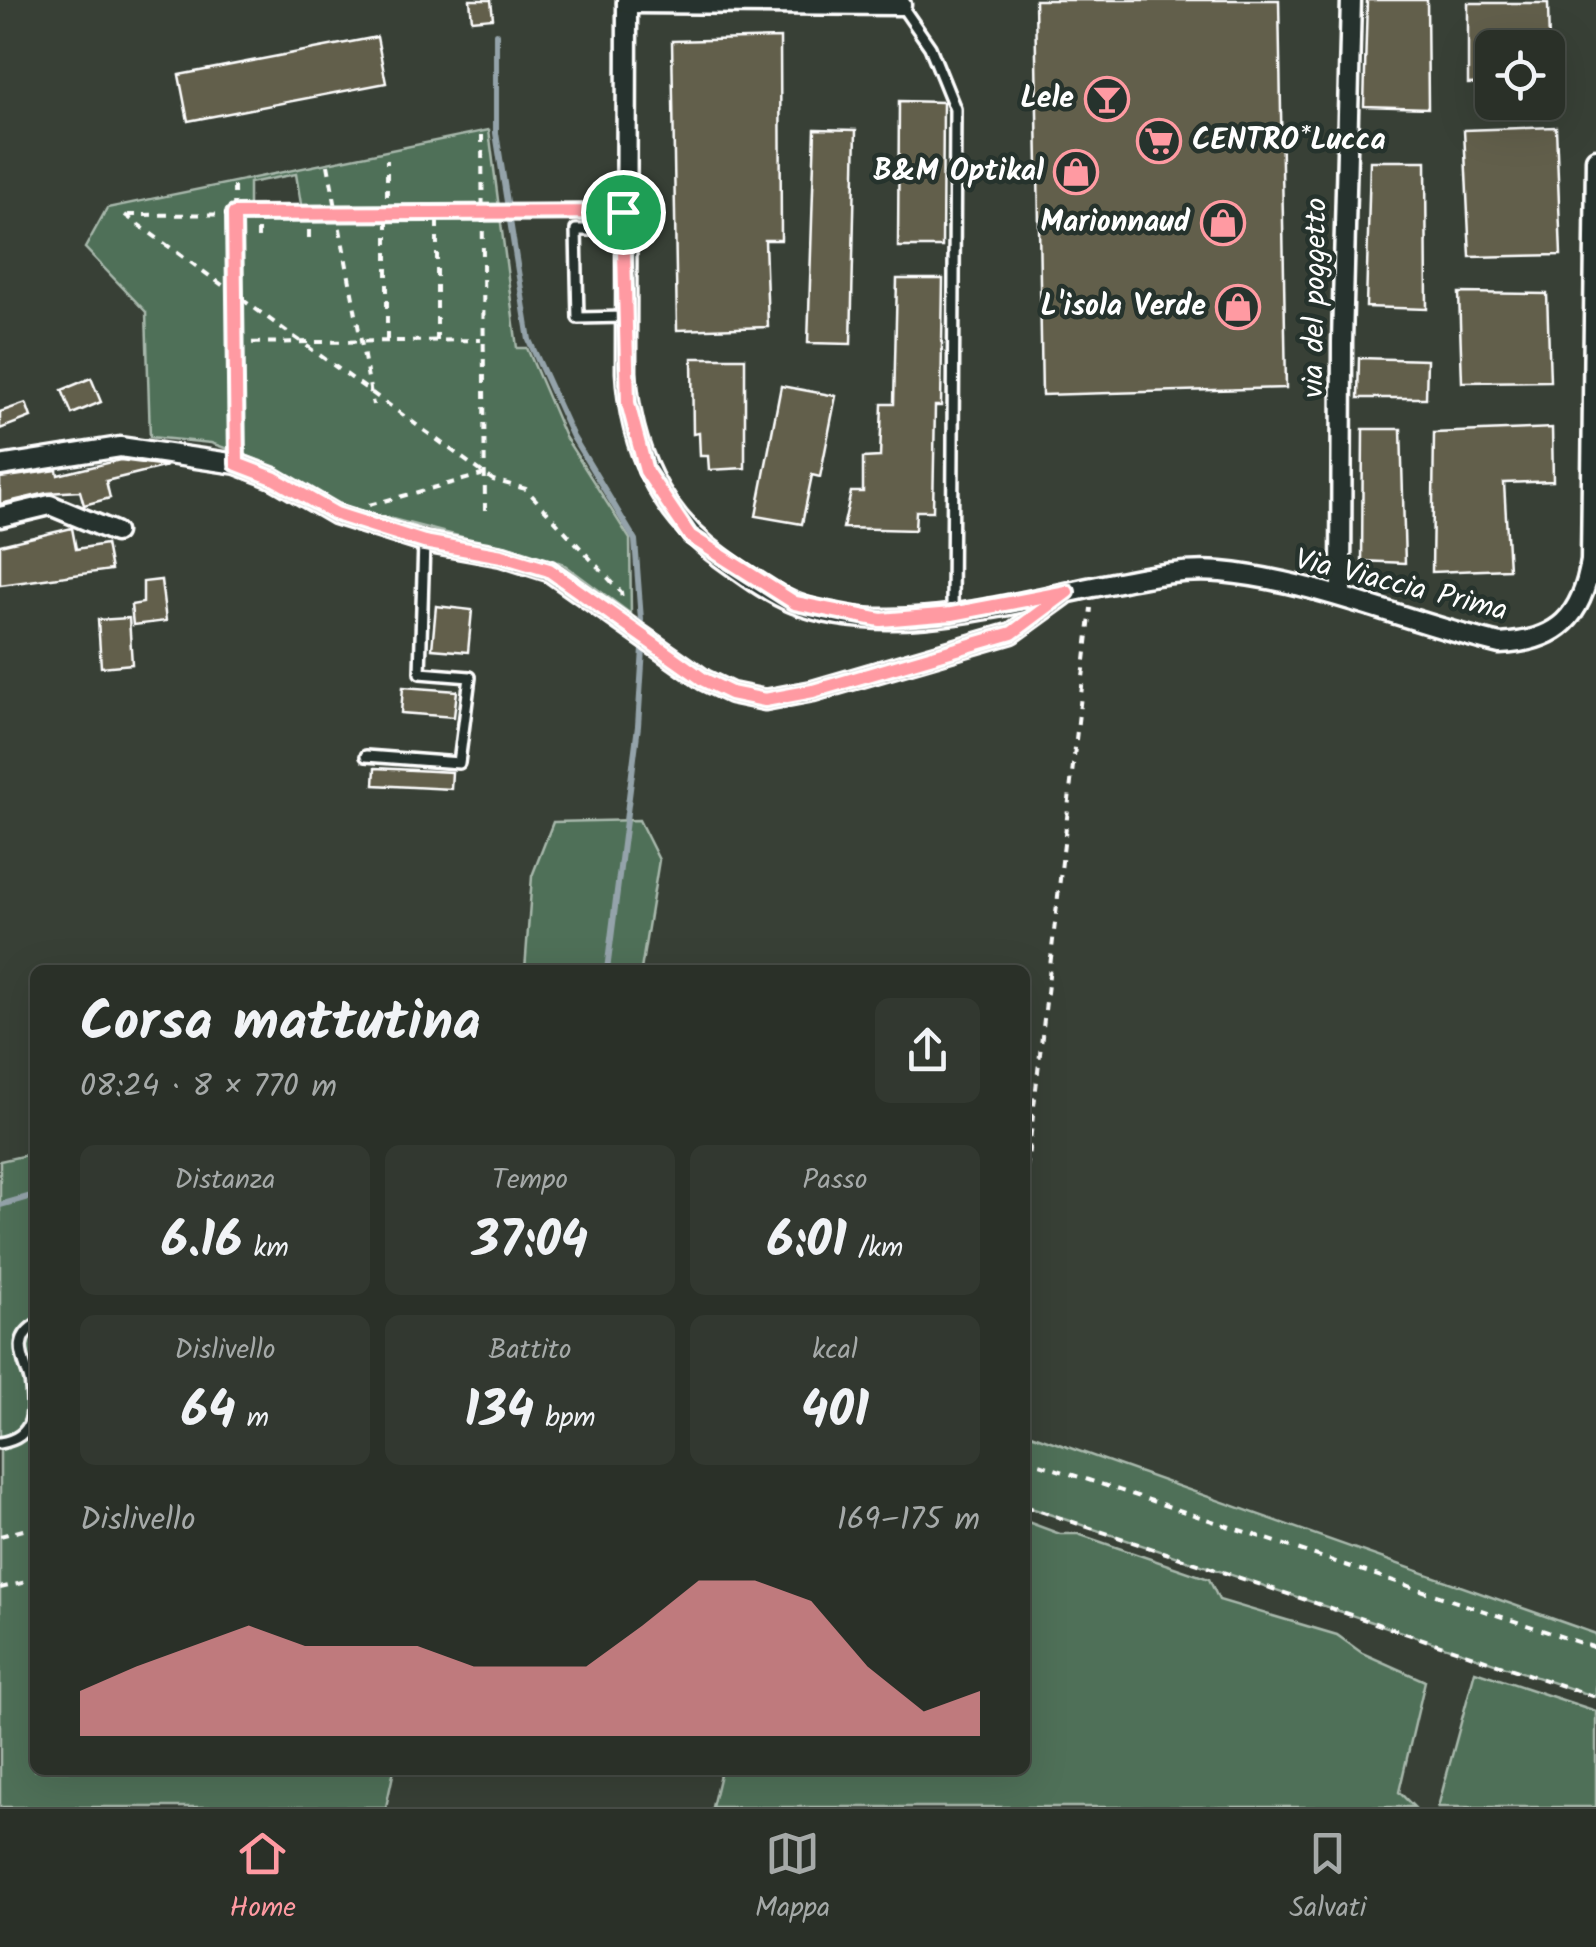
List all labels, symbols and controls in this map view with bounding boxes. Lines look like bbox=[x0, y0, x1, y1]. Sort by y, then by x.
map controls bbox=[1475, 30, 1565, 120]
button: locate bbox=[1475, 30, 1565, 120]
place label: Lele bbox=[1020, 75, 1074, 123]
bar icon: Lele bbox=[1084, 76, 1130, 122]
place label: CENTRO*Lucca bbox=[1192, 117, 1386, 165]
supermarket icon: CENTRO*Lucca bbox=[1136, 118, 1182, 164]
place label: B&M Optikal bbox=[873, 148, 1044, 196]
shop icon: B&M Optikal bbox=[1053, 149, 1099, 195]
pin bbox=[581, 170, 666, 255]
icon: arrive bbox=[596, 185, 651, 240]
street label: via del poggetto bbox=[1290, 197, 1342, 399]
place label: Marionnaud bbox=[1040, 199, 1191, 247]
shop icon: Marionnaud bbox=[1200, 200, 1246, 246]
place label: L'isola Verde bbox=[1040, 283, 1206, 331]
shop icon: L'isola Verde bbox=[1215, 284, 1261, 330]
street label: Via Viaccia Prima bbox=[1290, 536, 1512, 636]
text: Corsa mattutina bbox=[80, 981, 481, 1068]
button: share bbox=[875, 998, 980, 1103]
text: 08:24 · 8 × 770 m bbox=[80, 1062, 337, 1113]
text: Distanza bbox=[175, 1158, 276, 1203]
text: Tempo bbox=[492, 1158, 568, 1203]
text: Passo bbox=[803, 1158, 867, 1203]
text: 6.16 bbox=[161, 1203, 242, 1283]
text: 37:04 bbox=[472, 1203, 588, 1283]
text: 6:01 bbox=[767, 1203, 847, 1283]
text: km bbox=[242, 1226, 289, 1271]
text: /km bbox=[847, 1226, 903, 1271]
text: Dislivello bbox=[175, 1328, 276, 1373]
text: Battito bbox=[489, 1328, 571, 1373]
text: kcal bbox=[812, 1328, 858, 1373]
text: 64 bbox=[181, 1373, 235, 1453]
text: 134 bbox=[464, 1373, 534, 1453]
text: 401 bbox=[801, 1373, 869, 1453]
text: m bbox=[235, 1396, 269, 1441]
text: bpm bbox=[534, 1396, 596, 1441]
text: Dislivello bbox=[80, 1495, 195, 1546]
text: 169–175 m bbox=[837, 1495, 980, 1546]
tab: Home bbox=[230, 1826, 296, 1931]
tab: Mappa bbox=[755, 1826, 830, 1931]
tab: Salvati bbox=[1289, 1826, 1366, 1931]

